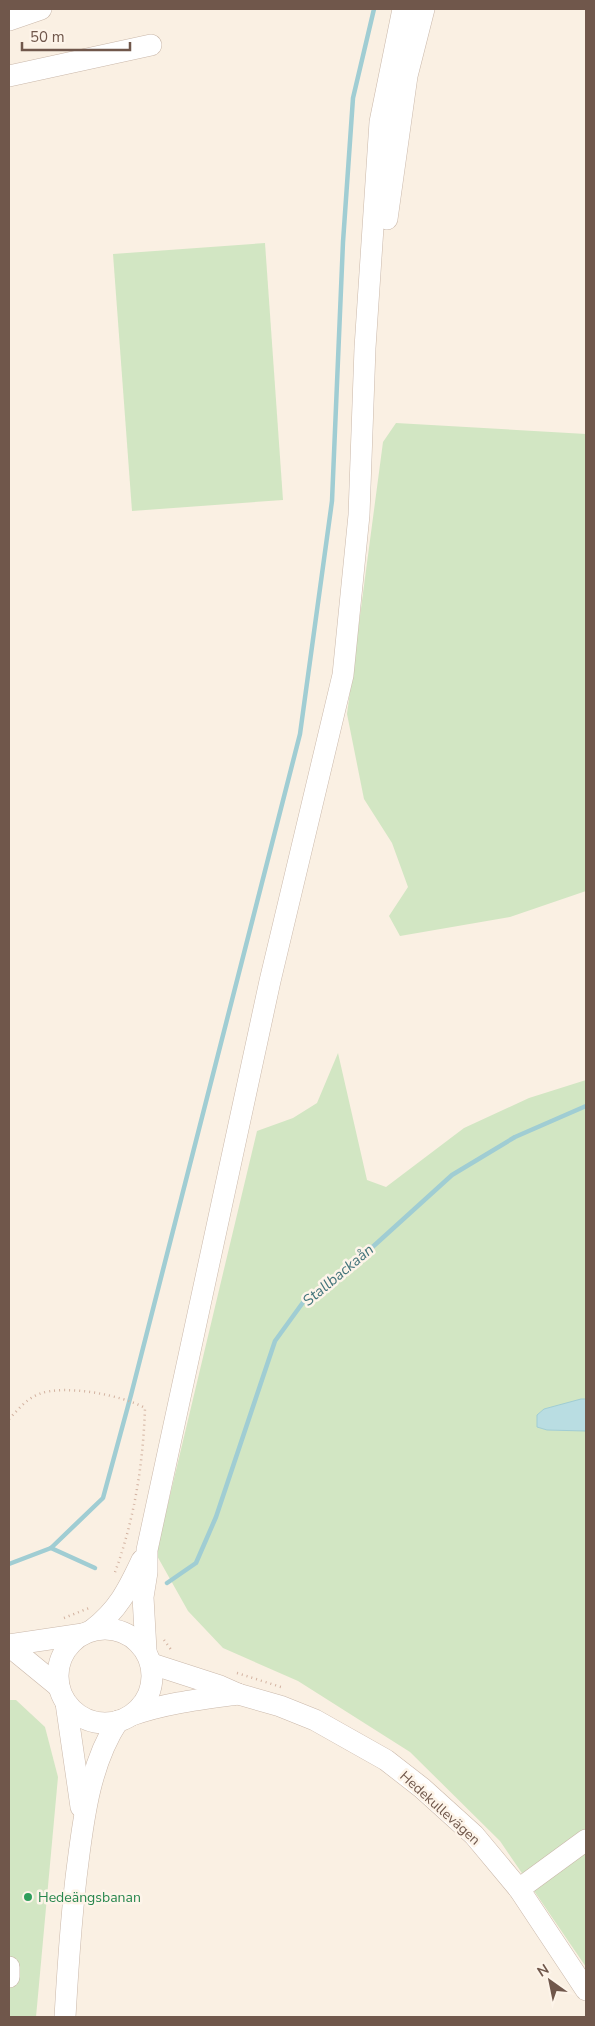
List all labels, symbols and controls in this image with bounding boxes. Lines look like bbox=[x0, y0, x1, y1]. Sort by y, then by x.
scale bar bbox=[22, 20, 130, 52]
text: 50 m bbox=[30, 27, 65, 47]
water label: Stallbackaån bbox=[298, 1239, 378, 1311]
street label: Hedekullevägen bbox=[396, 1767, 484, 1849]
place label: Hedeängsbanan bbox=[38, 1888, 141, 1907]
marker: Hedeängsbanan bbox=[22, 1891, 34, 1903]
north arrow bbox=[525, 1956, 575, 2006]
text: N bbox=[534, 1960, 553, 1981]

